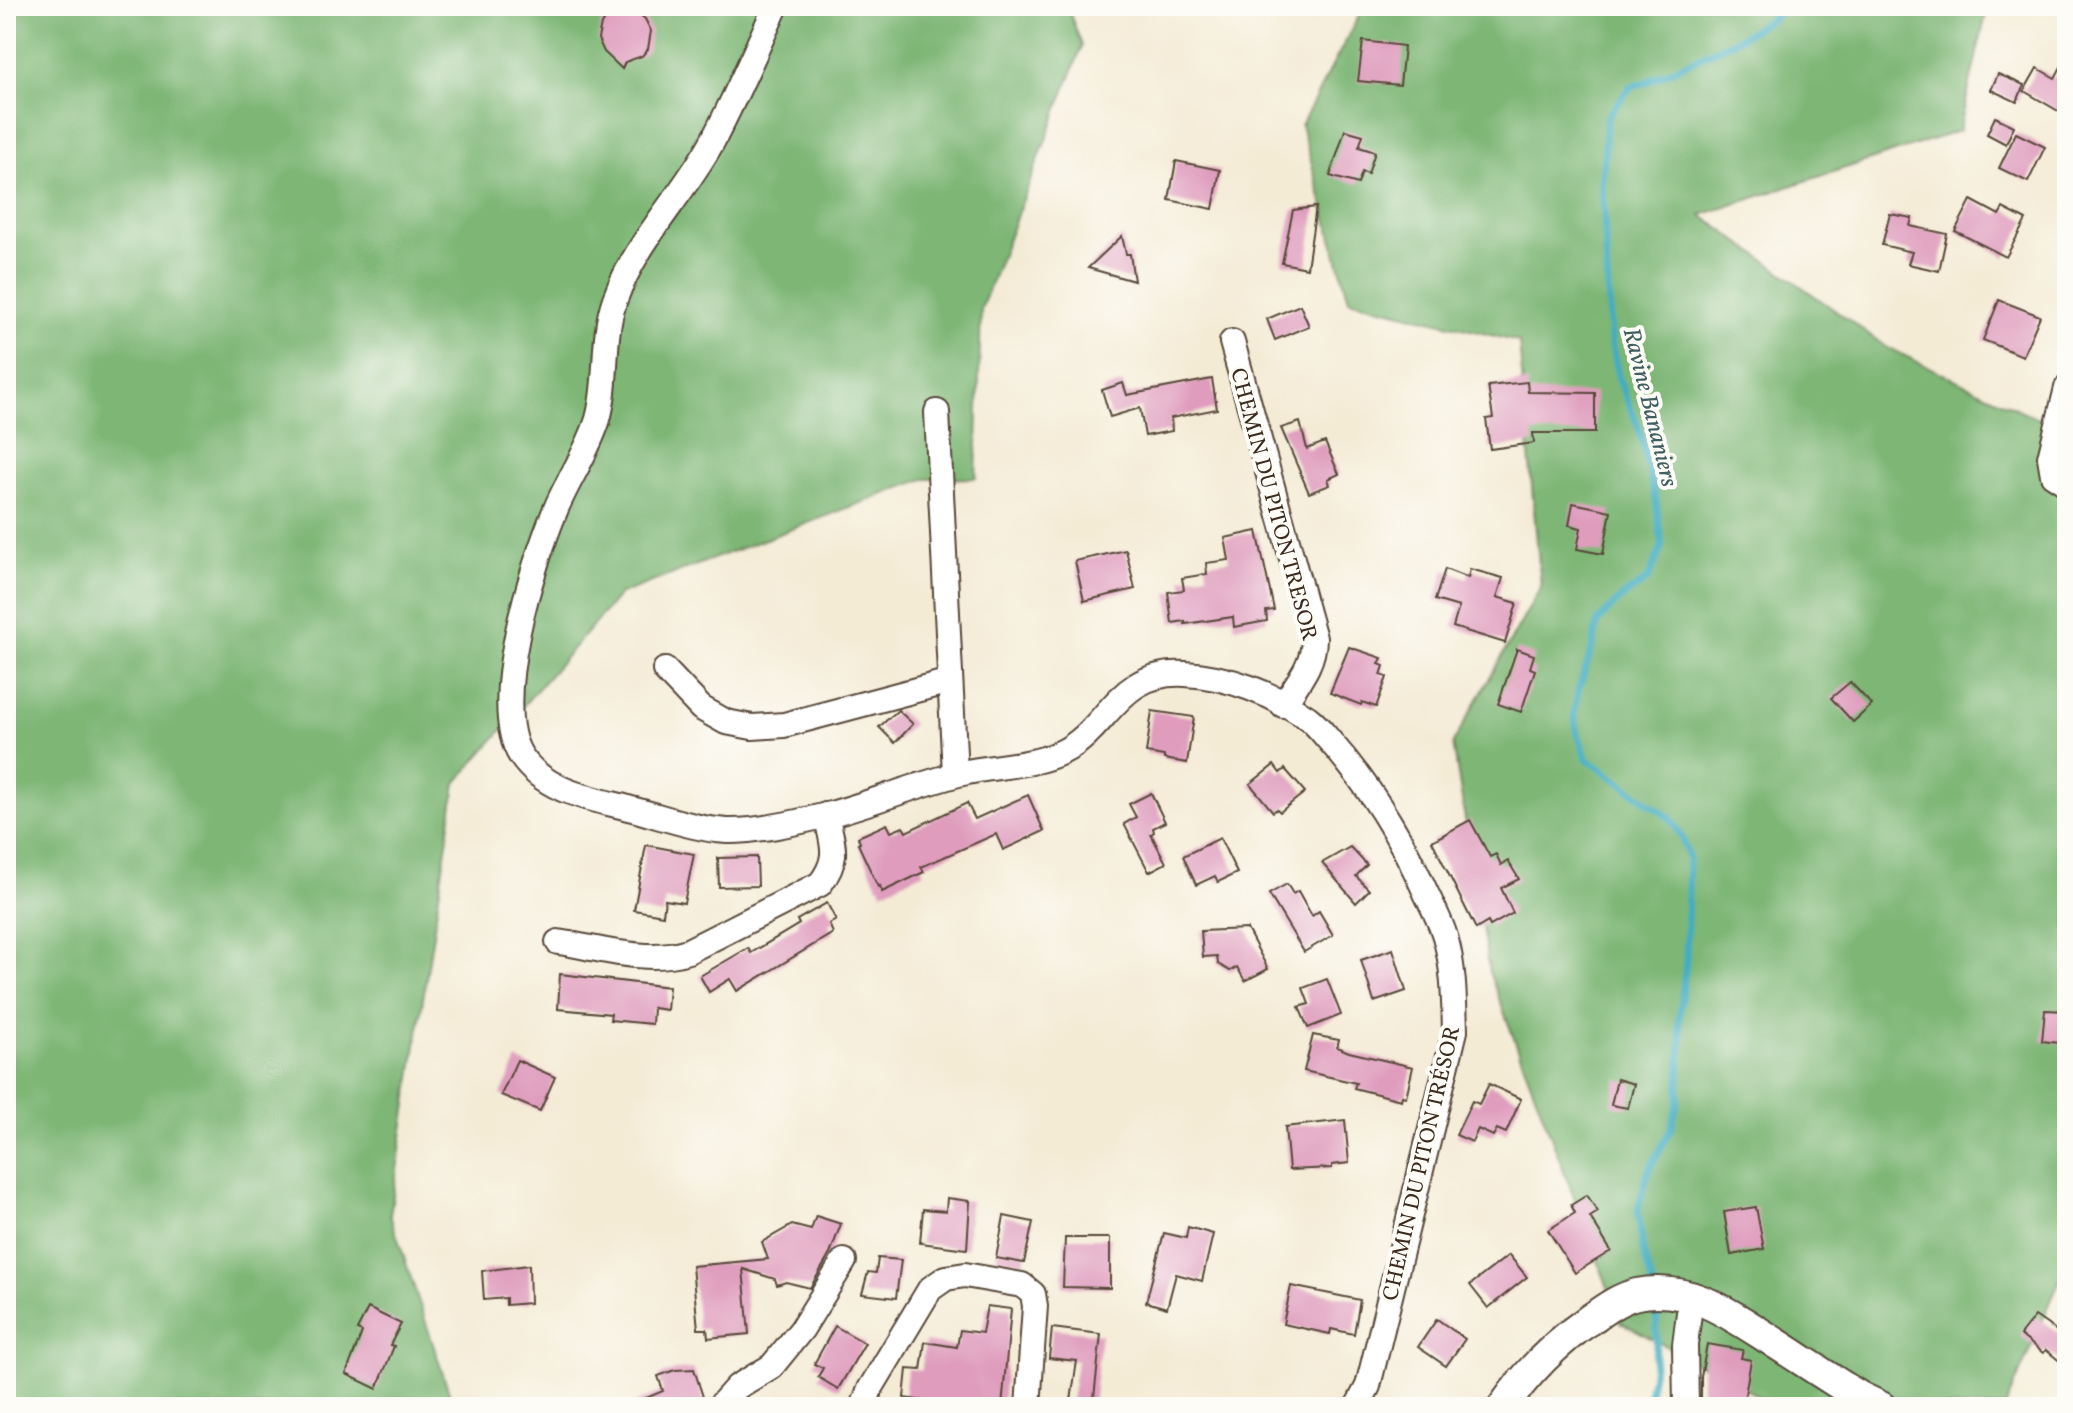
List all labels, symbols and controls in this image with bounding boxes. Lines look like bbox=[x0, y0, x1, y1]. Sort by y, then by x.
water label: Ravine Bananiers bbox=[1613, 324, 1685, 491]
street label: CHEMIN DU PITON TRESOR bbox=[1221, 365, 1324, 644]
street label: CHEMIN DU PITON TRÉSOR bbox=[1376, 1023, 1469, 1304]

